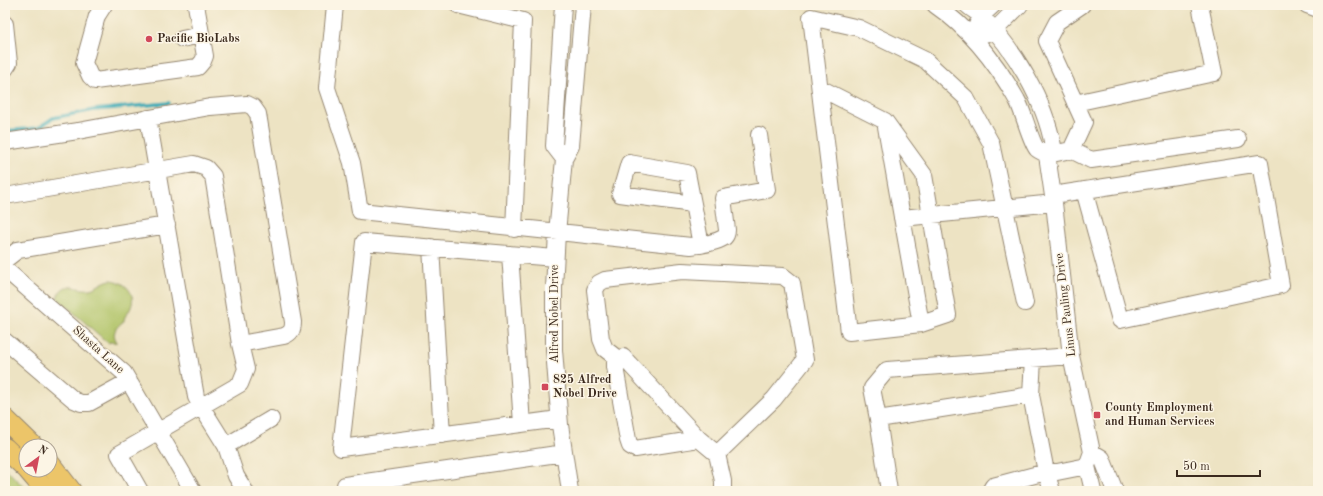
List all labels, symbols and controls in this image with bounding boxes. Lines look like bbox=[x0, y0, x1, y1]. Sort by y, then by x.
place label: Pacific BioLabs bbox=[157, 33, 240, 45]
marker: Pacific BioLabs bbox=[144, 34, 154, 44]
street label: Linus Pauling Drive bbox=[1054, 252, 1078, 358]
street label: Alfred Nobel Drive bbox=[549, 264, 561, 363]
street label: Shasta Lane bbox=[70, 324, 126, 376]
place label: 825 Alfred Nobel Drive bbox=[553, 373, 617, 400]
marker: 825 Alfred Nobel Drive bbox=[540, 382, 550, 392]
place label: County Employment and Human Services bbox=[1105, 402, 1214, 428]
marker: County Employment and Human Services bbox=[1092, 410, 1102, 420]
north arrow bbox=[18, 438, 58, 478]
text: N bbox=[36, 444, 49, 458]
scale bar bbox=[1177, 452, 1260, 478]
text: 50 m bbox=[1183, 460, 1210, 473]

